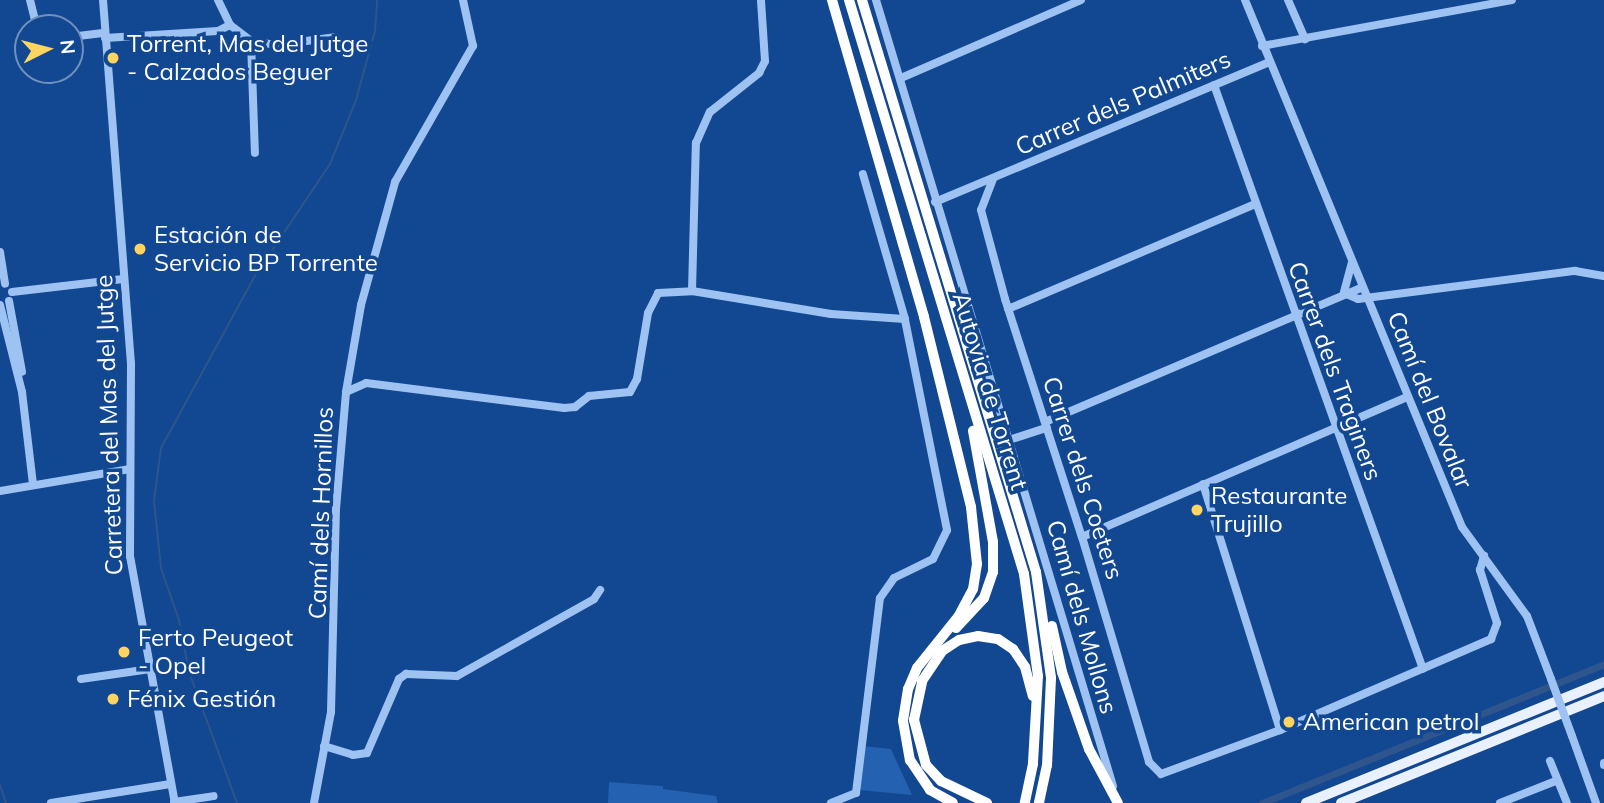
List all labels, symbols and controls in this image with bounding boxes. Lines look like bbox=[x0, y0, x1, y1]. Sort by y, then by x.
north arrow bbox=[14, 14, 84, 84]
place label: Torrent, Mas del Jutge - Calzados Beguer bbox=[127, 30, 368, 86]
text: N bbox=[55, 39, 81, 55]
street label: Carrer dels Palmiters bbox=[1011, 45, 1235, 161]
marker: Torrent, Mas del Jutge - Calzados Beguer bbox=[105, 50, 121, 66]
place label: Estación de Servicio BP Torrente bbox=[154, 221, 378, 277]
marker: Estación de Servicio BP Torrente bbox=[132, 241, 148, 257]
street label: Carrer dels Traginers bbox=[1282, 258, 1388, 484]
street label: Carretera del Mas del Jutge bbox=[89, 274, 129, 576]
street label: Autovia de Torrent bbox=[946, 289, 1034, 493]
street label: Camí del Bovalar bbox=[1381, 307, 1479, 493]
street label: Carrer dels Coeters bbox=[1037, 373, 1129, 583]
street label: Camí dels Hornillos bbox=[303, 406, 339, 620]
place label: Restaurante Trujillo bbox=[1211, 482, 1347, 538]
marker: Restaurante Trujillo bbox=[1189, 502, 1205, 518]
street label: Camí dels Mollons bbox=[1041, 517, 1123, 717]
place label: Ferto Peugeot - Opel bbox=[138, 624, 293, 680]
marker: Ferto Peugeot - Opel bbox=[116, 644, 132, 660]
place label: Fénix Gestión bbox=[127, 685, 276, 713]
marker: Fénix Gestión bbox=[105, 691, 121, 707]
place label: American petrol bbox=[1303, 708, 1480, 736]
marker: American petrol bbox=[1281, 714, 1297, 730]

